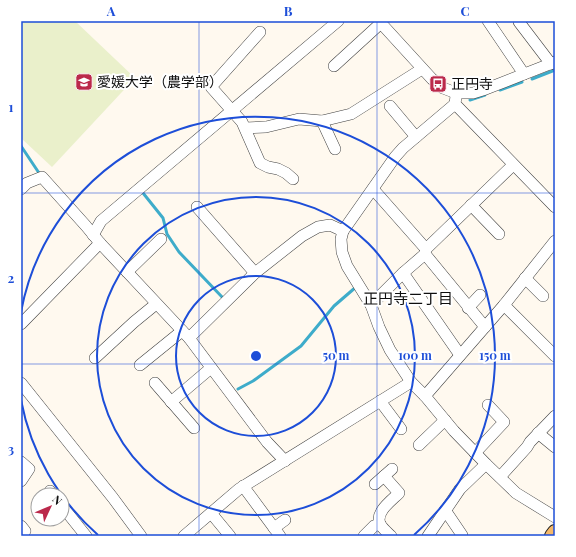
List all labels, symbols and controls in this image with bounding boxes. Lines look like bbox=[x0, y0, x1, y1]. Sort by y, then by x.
text: A bbox=[106, 2, 116, 19]
text: B bbox=[284, 2, 293, 19]
text: C bbox=[460, 2, 470, 19]
school or university icon: 愛媛大学（農学部） bbox=[74, 72, 94, 92]
place label: 愛媛大学（農学部） bbox=[97, 72, 223, 91]
bus stop icon: 正円寺 bbox=[428, 74, 448, 94]
place label: 正円寺 bbox=[451, 74, 493, 93]
text: 1 bbox=[9, 98, 14, 115]
text: 2 bbox=[8, 269, 15, 286]
district label: 正円寺二丁目 bbox=[363, 288, 453, 308]
text: 50 m bbox=[323, 347, 350, 363]
text: 100 m bbox=[398, 347, 432, 363]
text: 150 m bbox=[479, 347, 511, 363]
centre of rings bbox=[249, 349, 263, 363]
text: 3 bbox=[8, 440, 14, 457]
north arrow bbox=[30, 487, 70, 527]
text: N bbox=[49, 492, 66, 508]

